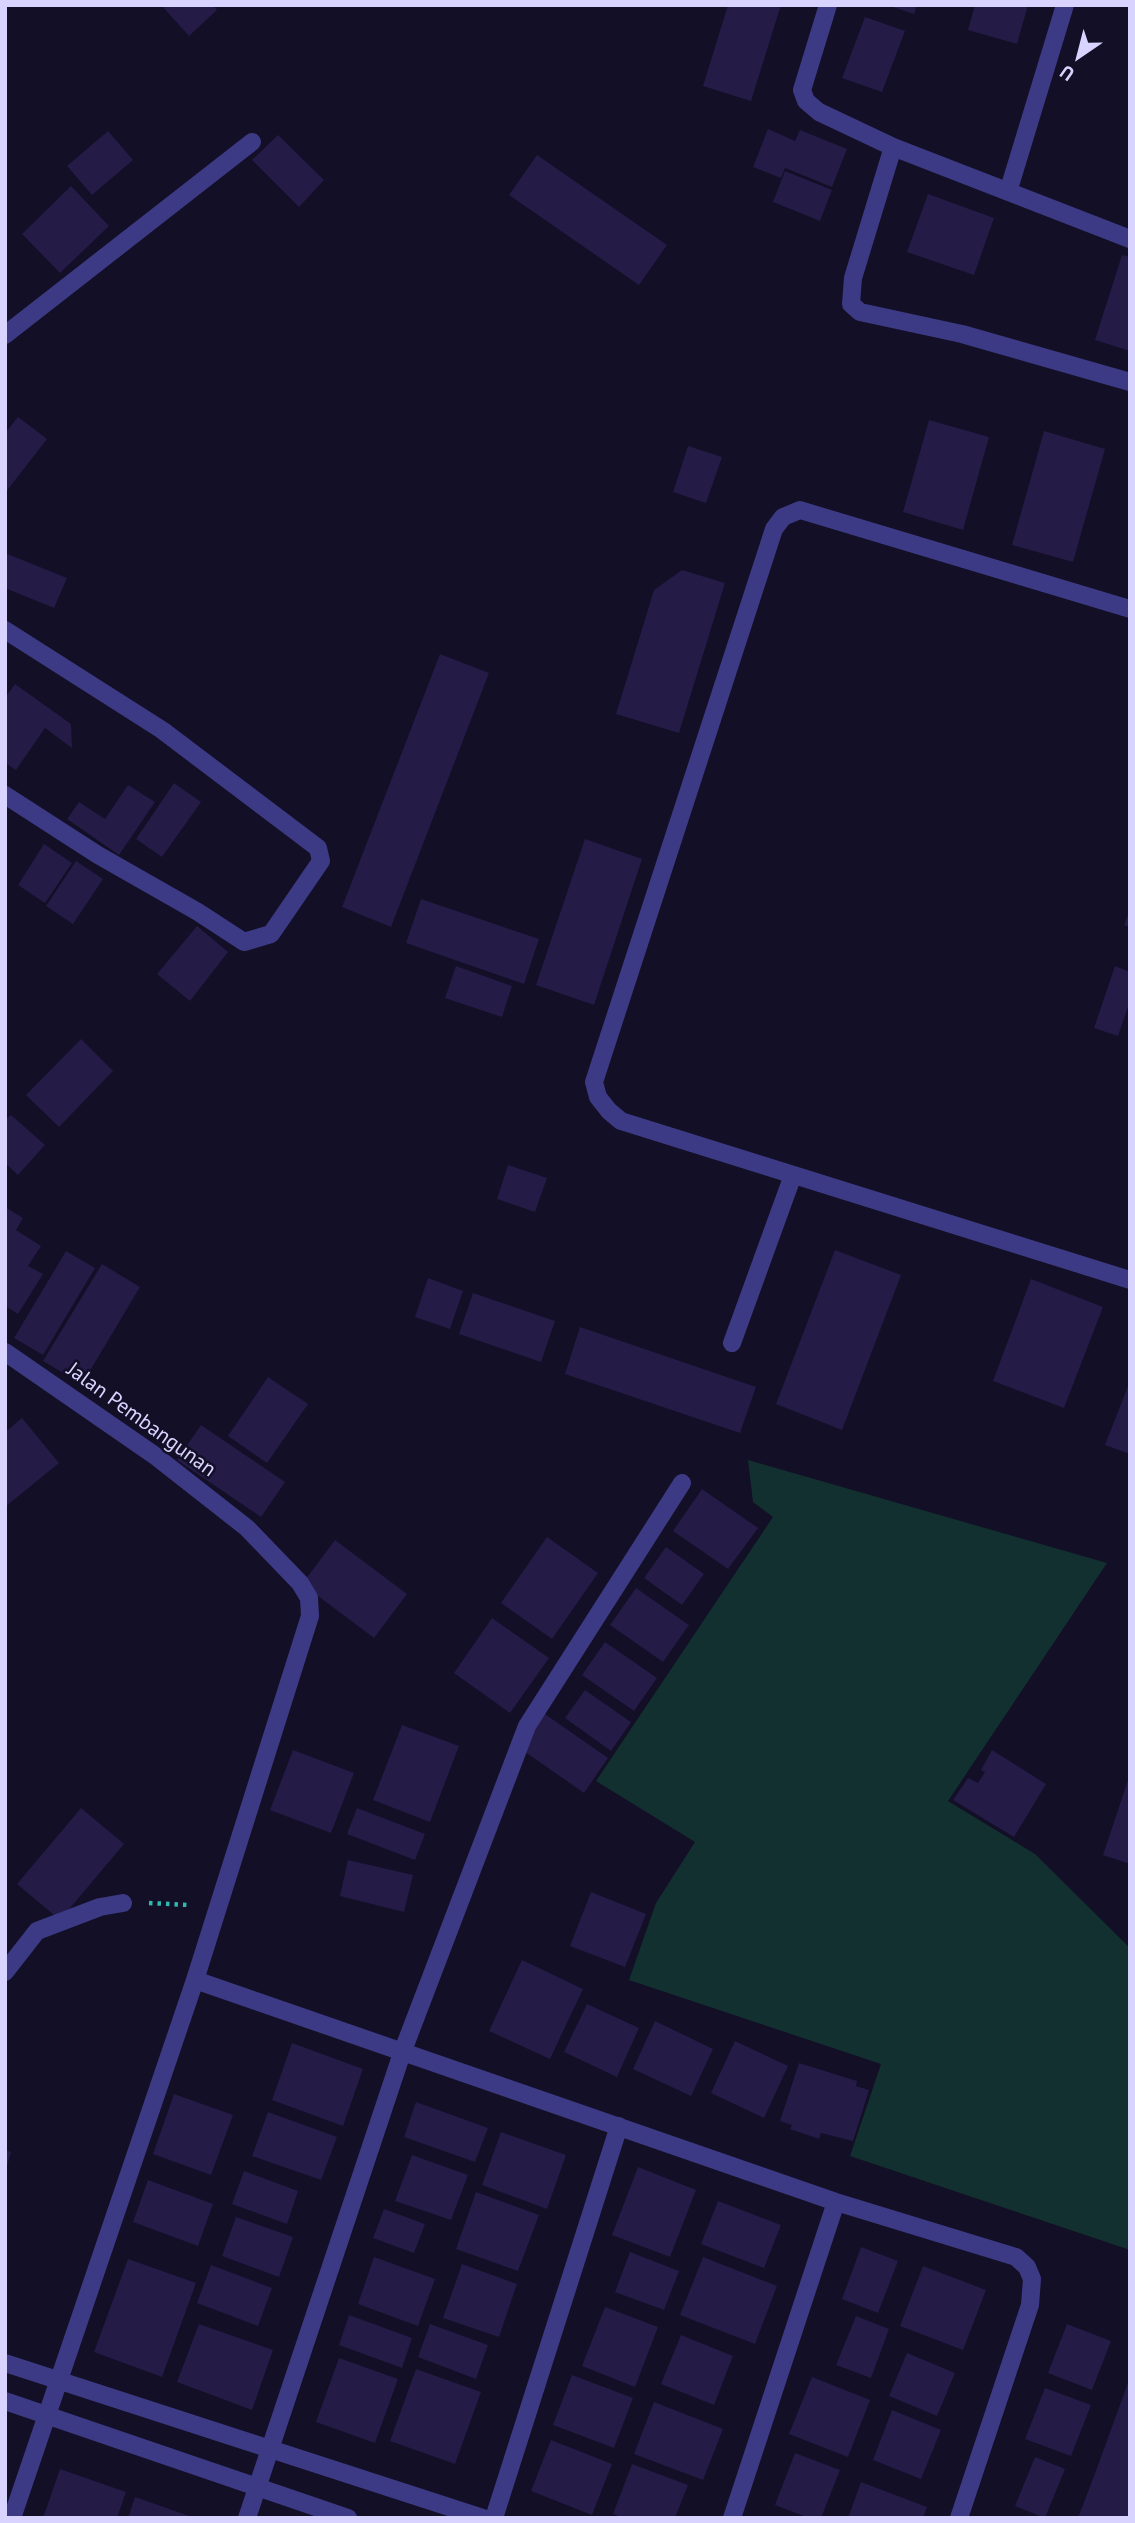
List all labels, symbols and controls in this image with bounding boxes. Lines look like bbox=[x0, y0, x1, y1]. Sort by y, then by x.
north arrow bbox=[1044, 21, 1114, 91]
text: U bbox=[1055, 60, 1079, 86]
street label: Jalan Pembangunan bbox=[62, 1357, 220, 1483]

